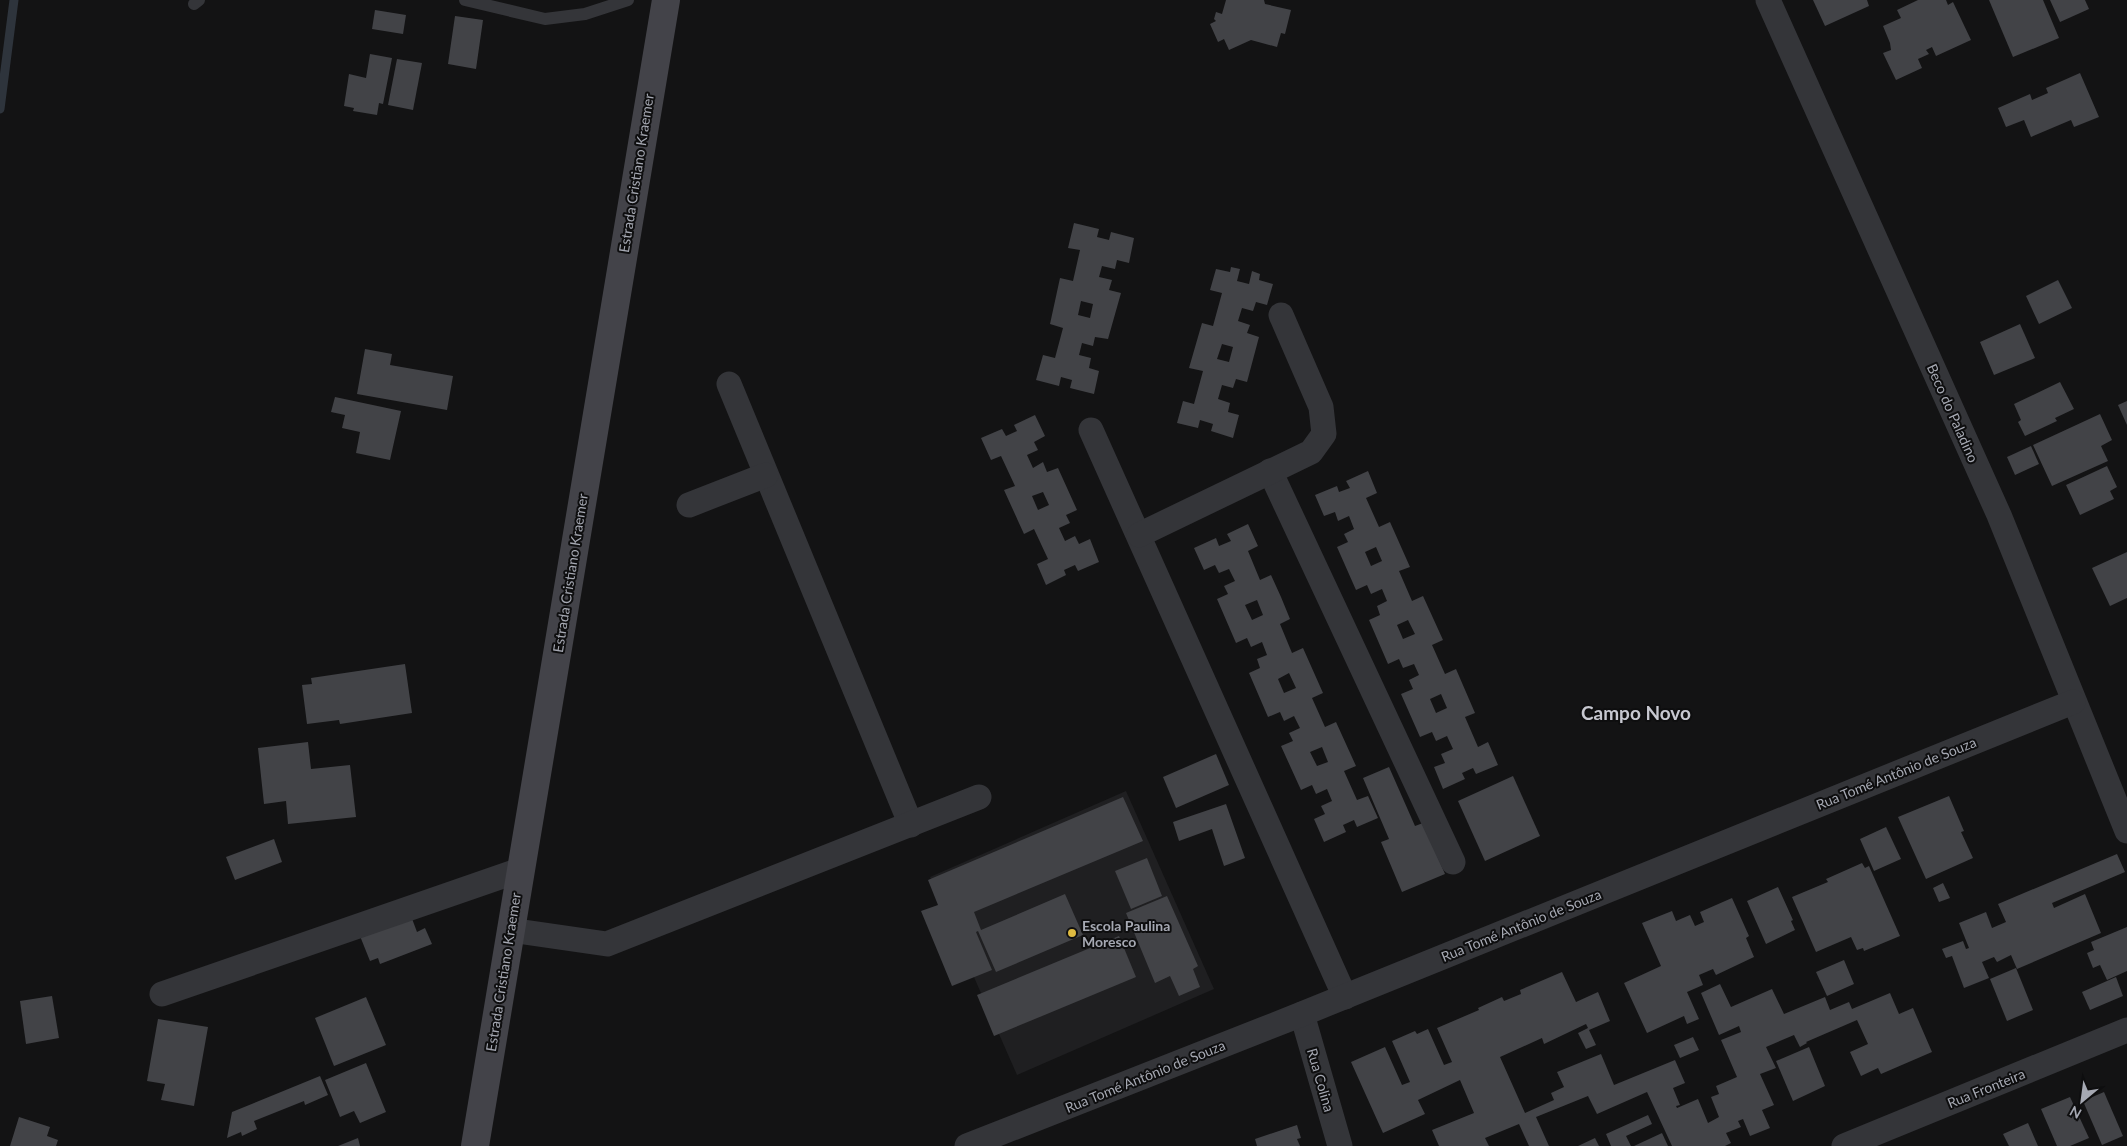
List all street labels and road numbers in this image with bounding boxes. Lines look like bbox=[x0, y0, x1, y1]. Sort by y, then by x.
street label: Estrada Cristiano Kraemer bbox=[615, 92, 657, 254]
street label: Beco do Paladino bbox=[1924, 361, 1982, 465]
street label: Estrada Cristiano Kraemer bbox=[549, 492, 591, 654]
street label: Rua Tomé Antônio de Souza bbox=[1813, 733, 1979, 813]
street label: Rua Tomé Antônio de Souza bbox=[1438, 885, 1604, 965]
street label: Estrada Cristiano Kraemer bbox=[482, 891, 524, 1053]
street label: Rua Tomé Antônio de Souza bbox=[1062, 1036, 1228, 1116]
street label: Rua Colina bbox=[1304, 1046, 1338, 1114]
street label: Rua Fronteira bbox=[1945, 1065, 2027, 1111]

